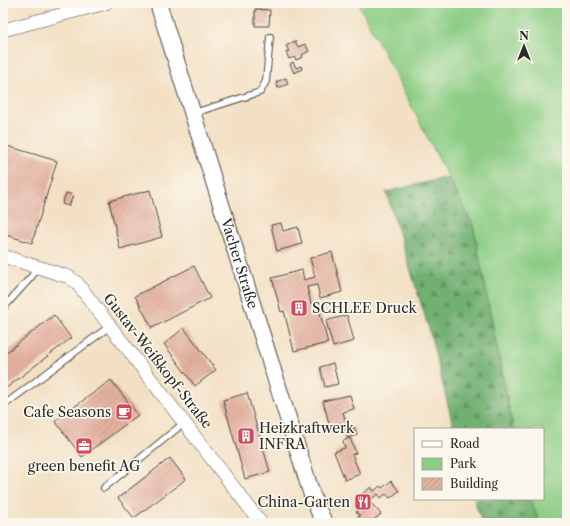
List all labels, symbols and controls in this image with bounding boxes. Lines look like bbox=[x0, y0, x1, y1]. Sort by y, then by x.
north arrow bbox=[504, 26, 544, 66]
text: N bbox=[519, 29, 529, 43]
street label: Vacher Straße bbox=[217, 215, 262, 311]
street label: Gustav-Weißkopf-Straße bbox=[100, 290, 217, 432]
building icon: SCHLEE Druck bbox=[289, 298, 309, 318]
place label: SCHLEE Druck bbox=[312, 299, 418, 317]
cafe icon: Cafe Seasons bbox=[114, 402, 134, 422]
place label: Cafe Seasons bbox=[23, 403, 111, 421]
place label: Heizkraftwerk INFRA bbox=[259, 419, 355, 453]
building icon: Heizkraftwerk INFRA bbox=[236, 426, 256, 446]
legend bbox=[414, 428, 544, 500]
office icon: green benefit AG bbox=[74, 436, 94, 456]
text: Road bbox=[450, 436, 480, 451]
text: Park bbox=[450, 456, 477, 471]
place label: green benefit AG bbox=[28, 457, 140, 475]
text: Building bbox=[450, 476, 498, 491]
restaurant icon: China-Garten bbox=[353, 492, 373, 512]
place label: China-Garten bbox=[258, 493, 350, 511]

